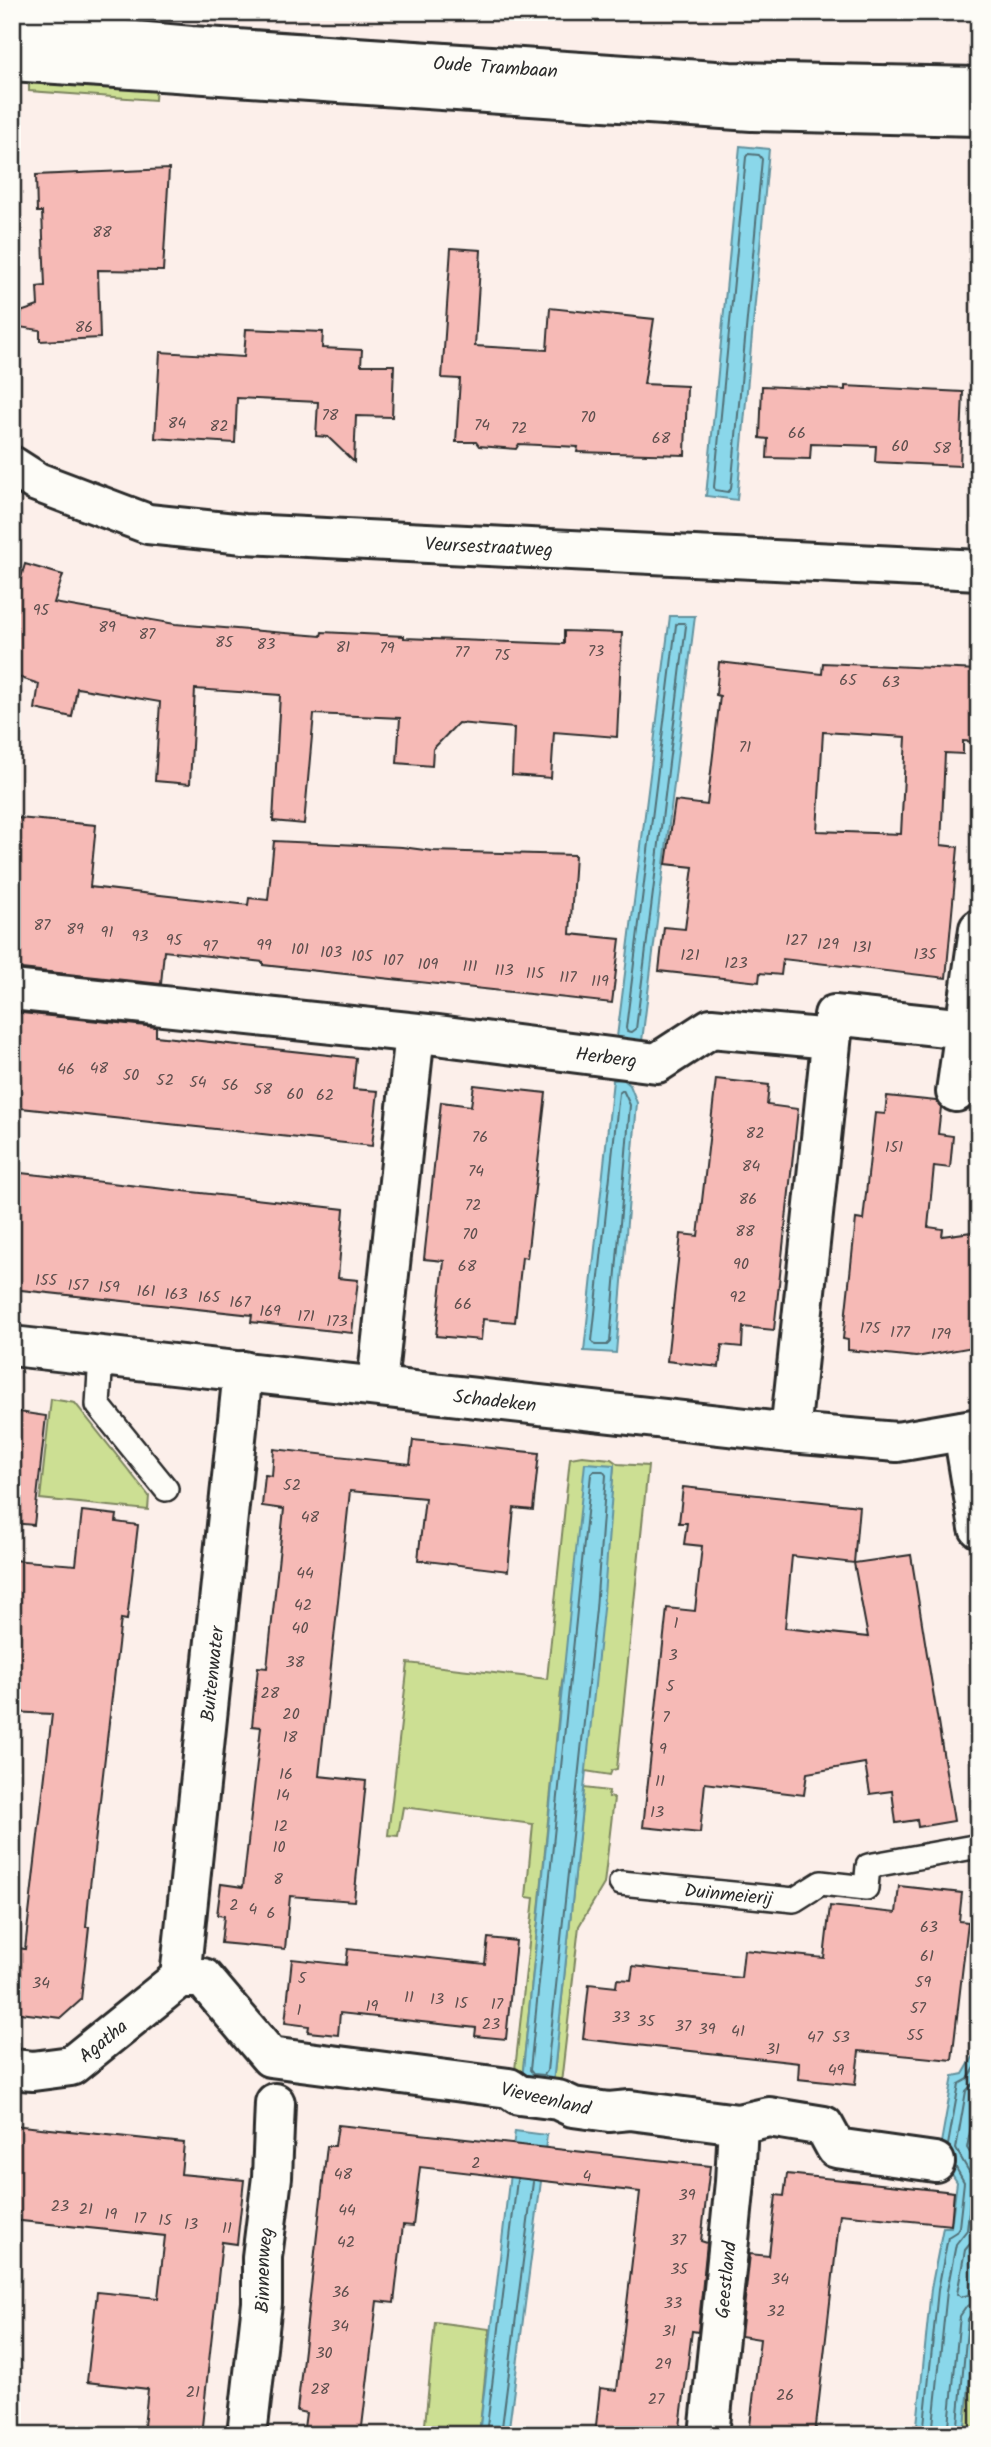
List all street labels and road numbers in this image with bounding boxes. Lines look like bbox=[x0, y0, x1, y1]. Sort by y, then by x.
street label: Oude Trambaan bbox=[432, 49, 559, 87]
street label: Veursestraatweg bbox=[424, 530, 553, 566]
street label: Herberg bbox=[574, 1040, 638, 1077]
street label: Schadeken bbox=[452, 1382, 538, 1422]
street label: Buitenwater bbox=[194, 1623, 234, 1723]
street label: Duinmeierij bbox=[683, 1876, 775, 1915]
street label: Agatha bbox=[73, 2013, 135, 2071]
street label: Vieveenland bbox=[498, 2075, 594, 2125]
street label: Binnenweg bbox=[248, 2225, 283, 2315]
street label: Geestland bbox=[708, 2239, 746, 2320]

